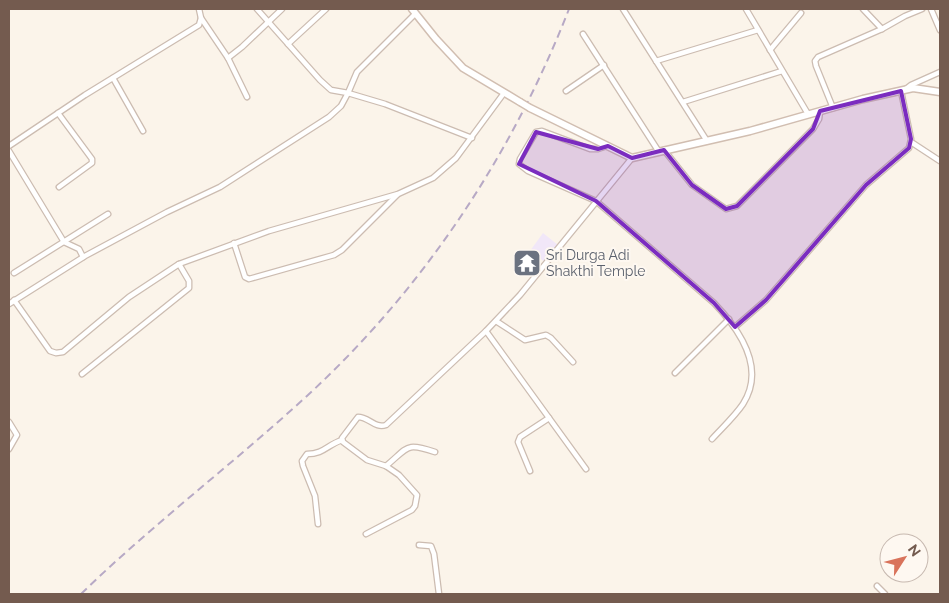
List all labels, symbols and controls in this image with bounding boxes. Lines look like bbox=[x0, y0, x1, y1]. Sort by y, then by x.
place label: Sri Durga Adi Shakthi Temple bbox=[546, 247, 646, 279]
temple icon: Sri Durga Adi Shakthi Temple bbox=[512, 248, 542, 278]
north arrow bbox=[879, 533, 929, 583]
text: N bbox=[905, 541, 924, 559]

